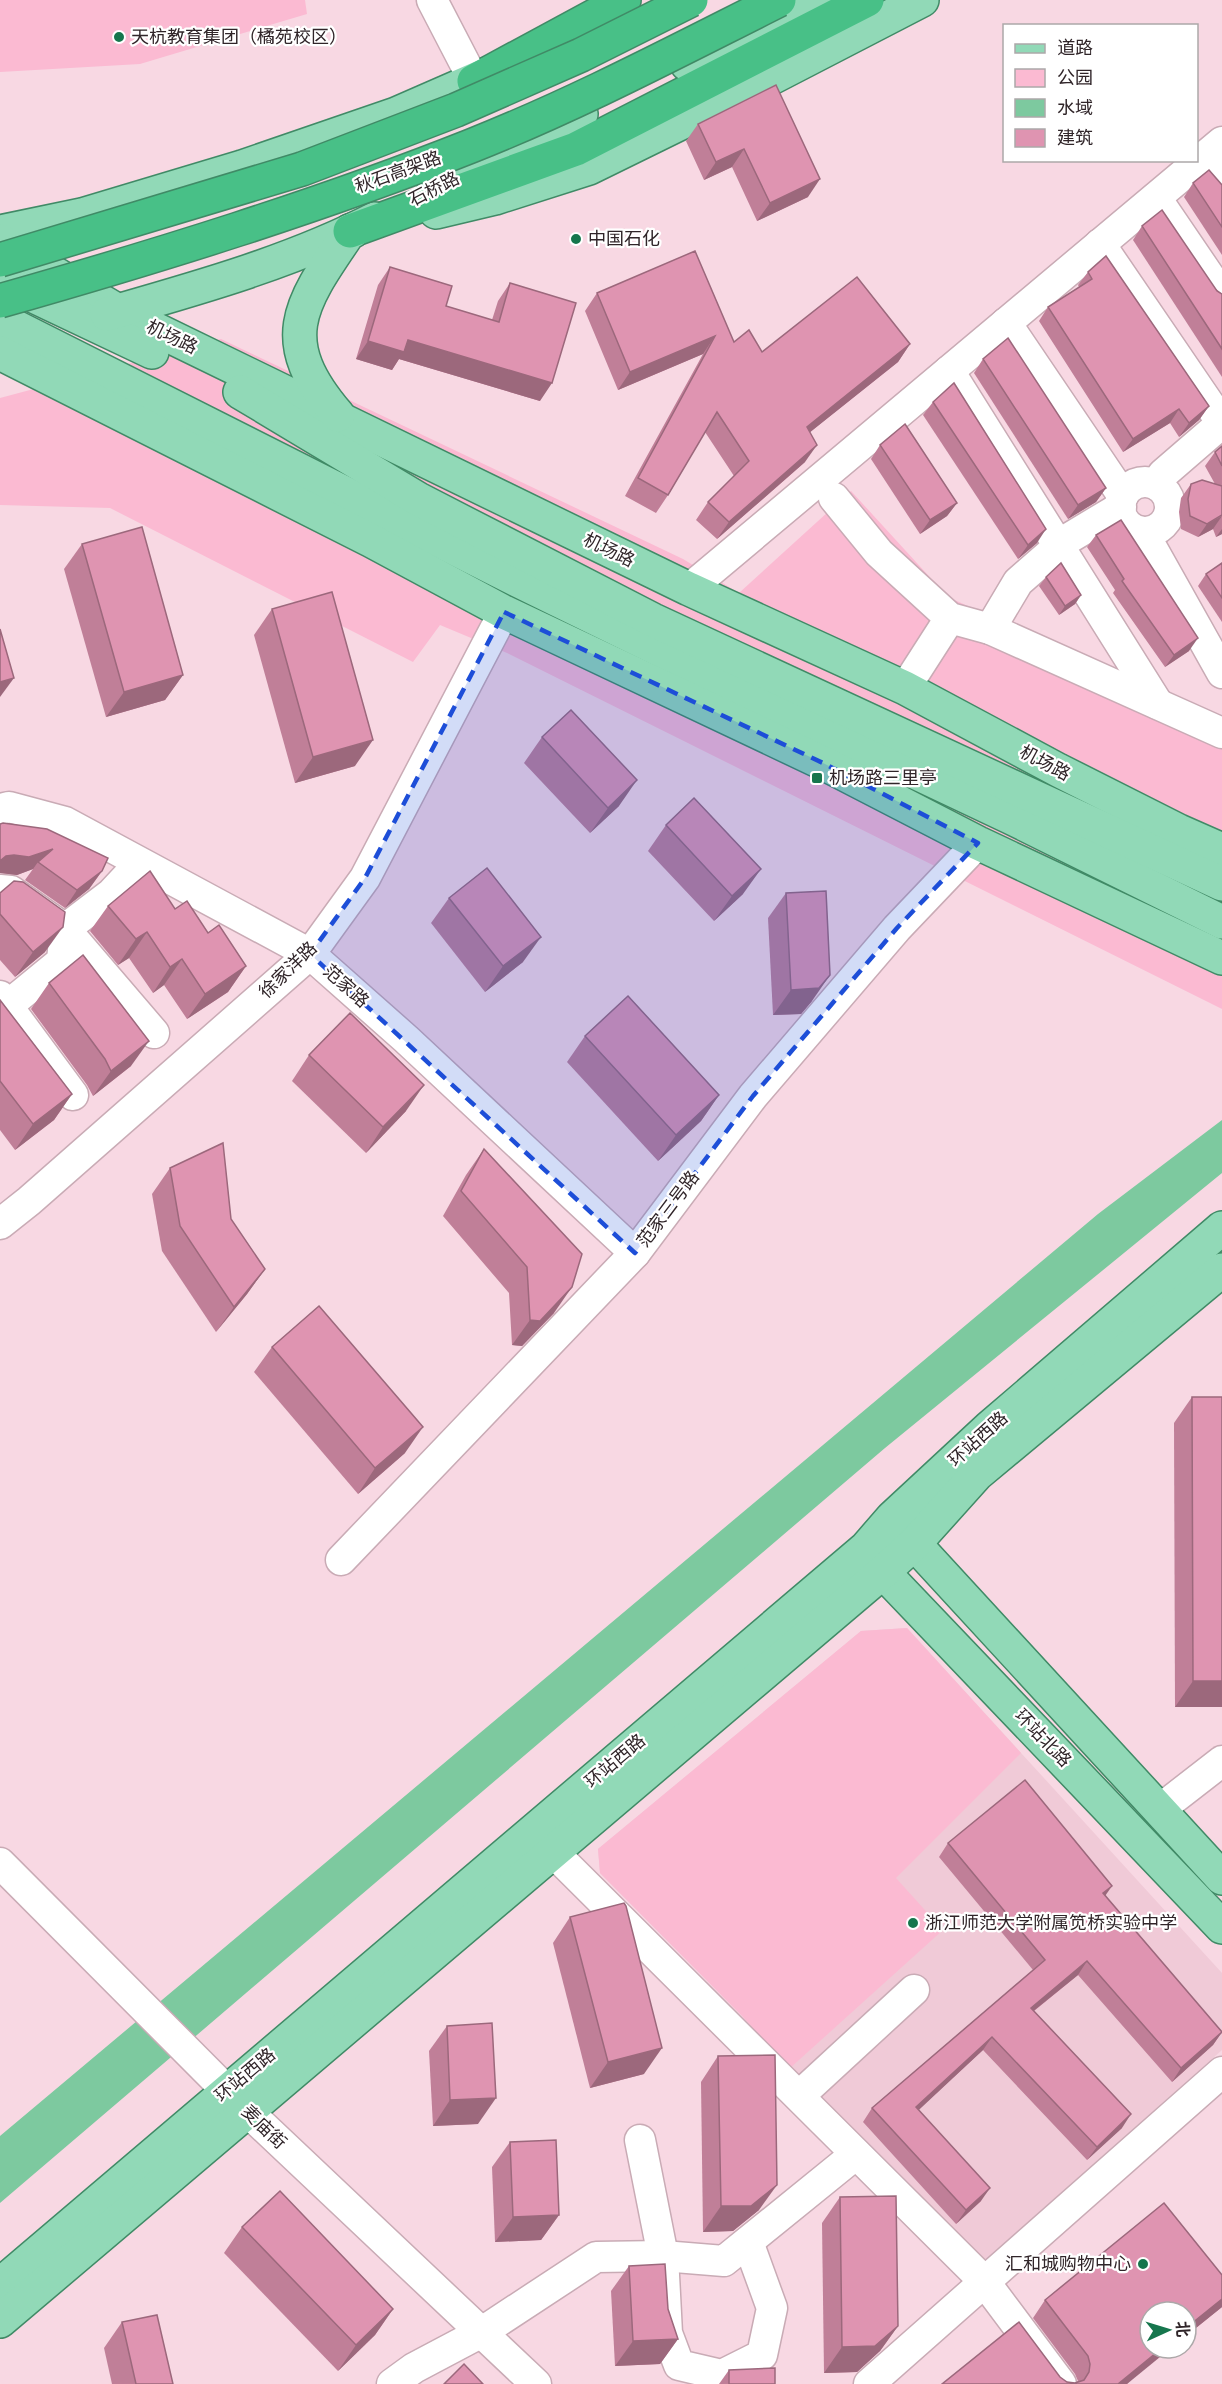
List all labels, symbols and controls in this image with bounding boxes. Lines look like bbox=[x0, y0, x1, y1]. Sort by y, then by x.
place label: 天杭教育集团（橘苑校区） bbox=[131, 24, 347, 48]
legend bbox=[1003, 24, 1198, 162]
marker: 天杭教育集团（橘苑校区） bbox=[112, 30, 126, 44]
text: 道路 bbox=[1057, 35, 1093, 59]
text: 公园 bbox=[1057, 65, 1093, 89]
text: 水域 bbox=[1057, 95, 1093, 119]
text: 建筑 bbox=[1057, 125, 1093, 149]
street label: 秋石高架路 bbox=[351, 144, 444, 198]
street label: 石桥路 bbox=[404, 165, 463, 211]
place label: 中国石化 bbox=[588, 226, 660, 250]
marker: 中国石化 bbox=[569, 232, 583, 246]
street label: 机场路 bbox=[143, 313, 202, 359]
street label: 机场路 bbox=[580, 526, 639, 572]
street label: 机场路 bbox=[1016, 739, 1075, 785]
place label: 机场路三里亭 bbox=[829, 765, 937, 789]
marker: 机场路三里亭 bbox=[810, 771, 824, 785]
street label: 徐家洋路 bbox=[253, 936, 322, 1003]
street label: 范家路 bbox=[319, 958, 375, 1012]
street label: 范家三号路 bbox=[631, 1165, 704, 1252]
street label: 环站西路 bbox=[943, 1405, 1012, 1471]
street label: 环站北路 bbox=[1010, 1703, 1077, 1772]
street label: 环站西路 bbox=[579, 1728, 650, 1793]
place label: 浙江师范大学附属笕桥实验中学 bbox=[925, 1910, 1177, 1934]
marker: 浙江师范大学附属笕桥实验中学 bbox=[906, 1916, 920, 1930]
street label: 环站西路 bbox=[209, 2042, 280, 2107]
street label: 麦庙街 bbox=[237, 2099, 292, 2154]
place label: 汇和城购物中心 bbox=[1005, 2251, 1131, 2275]
marker: 汇和城购物中心 bbox=[1136, 2257, 1150, 2271]
north arrow bbox=[1138, 2300, 1198, 2360]
text: 北 bbox=[1171, 2320, 1194, 2338]

